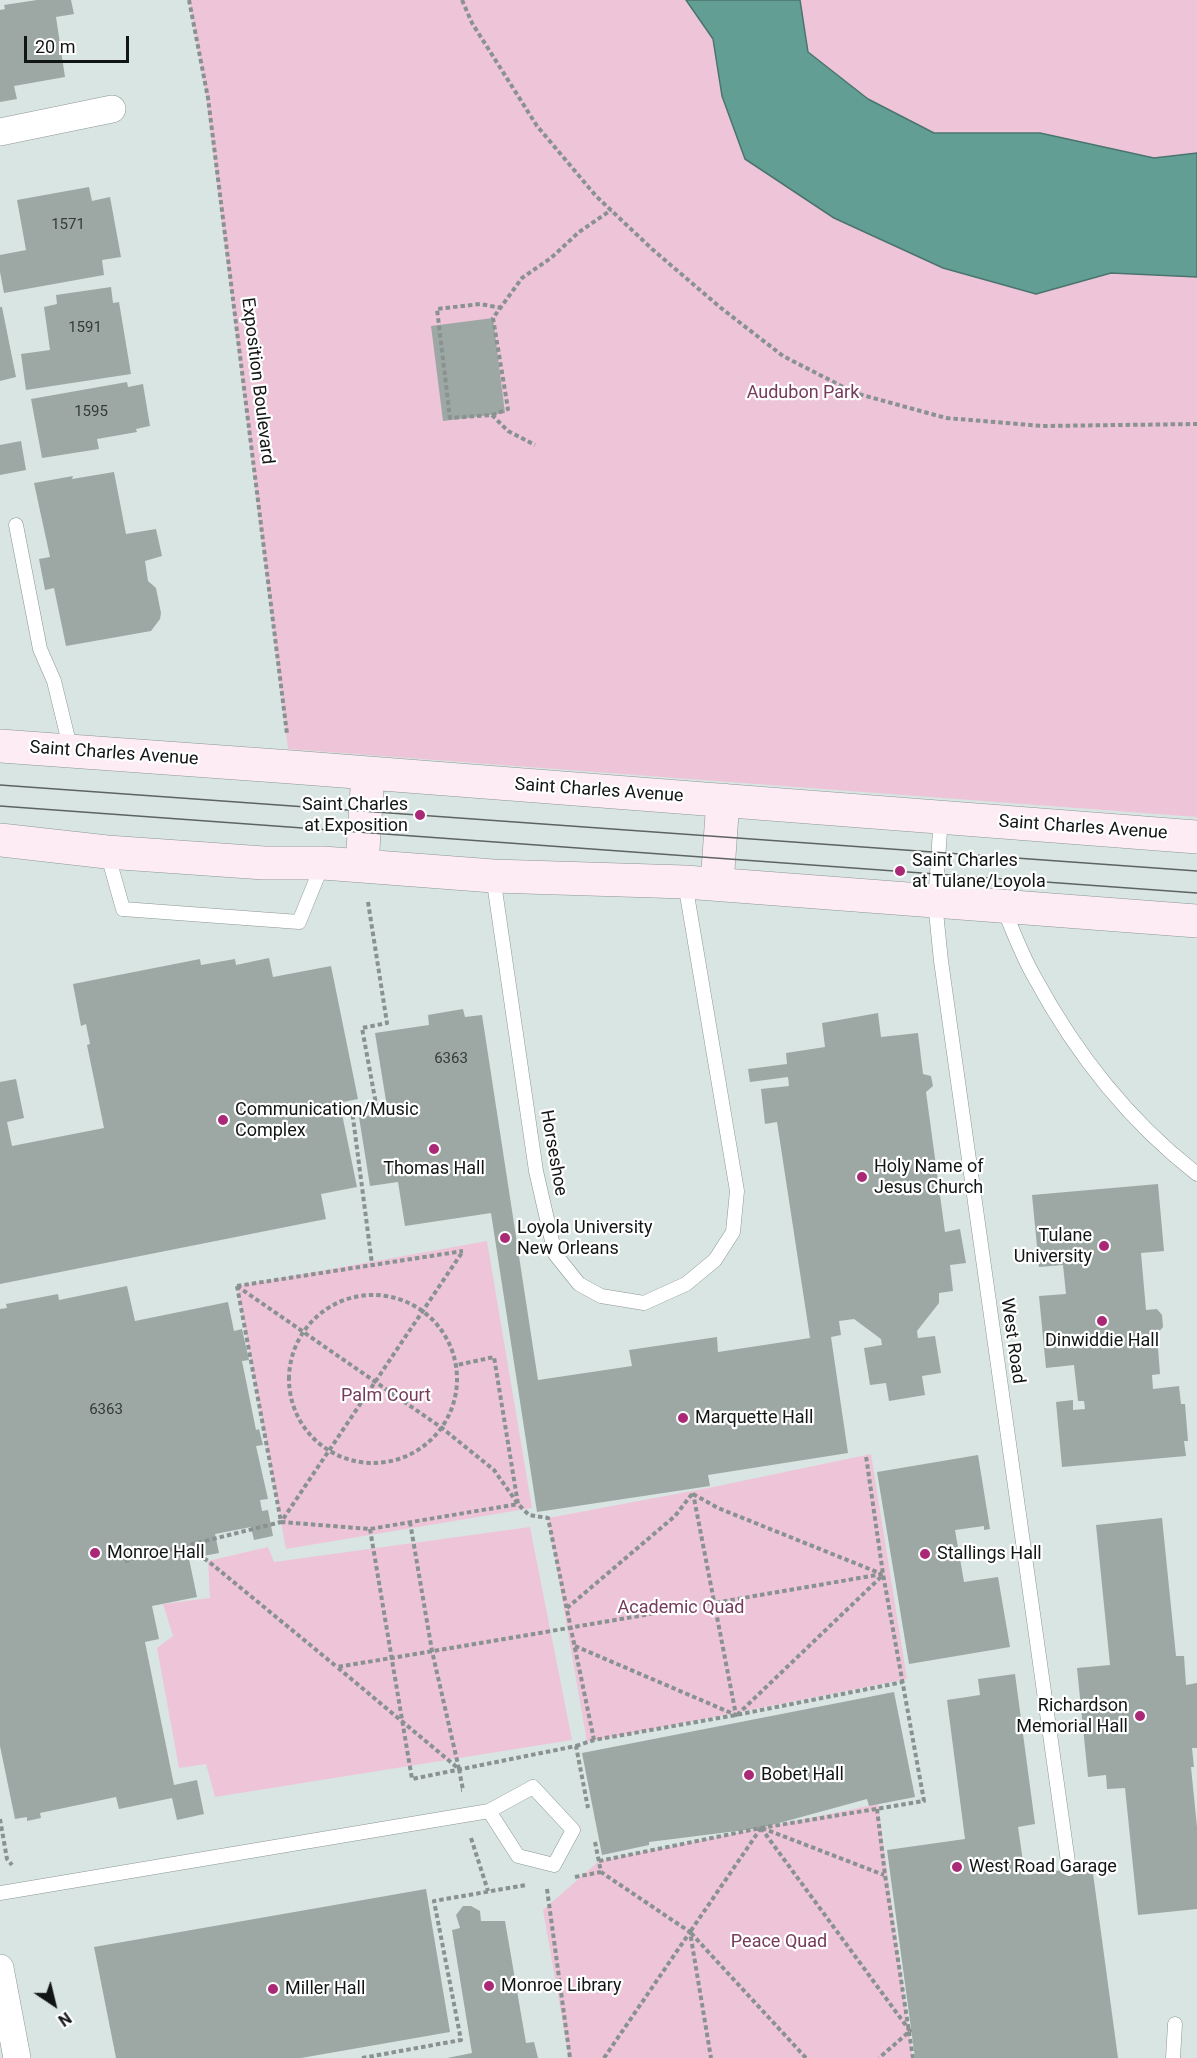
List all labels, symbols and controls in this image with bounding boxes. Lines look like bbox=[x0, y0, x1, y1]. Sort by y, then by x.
scale bar bbox=[27, 24, 132, 62]
text: 20 m bbox=[35, 36, 75, 57]
house number: 1571 bbox=[51, 216, 85, 234]
street label: Exposition Boulevard bbox=[236, 296, 278, 466]
house number: 1591 bbox=[68, 319, 102, 337]
park label: Audubon Park bbox=[747, 382, 859, 404]
house number: 1595 bbox=[74, 403, 108, 421]
street label: Saint Charles Avenue bbox=[29, 737, 199, 771]
street label: Saint Charles Avenue bbox=[514, 774, 684, 808]
place label: Saint Charles at Exposition bbox=[302, 794, 408, 836]
marker: Saint Charles at Exposition bbox=[413, 808, 427, 822]
street label: Saint Charles Avenue bbox=[998, 811, 1168, 845]
place label: Saint Charles at Tulane/Loyola bbox=[912, 850, 1046, 892]
marker: Saint Charles at Tulane/Loyola bbox=[893, 864, 907, 878]
house number: 6363 bbox=[434, 1050, 468, 1068]
place label: Communication/Music Complex bbox=[235, 1099, 419, 1142]
street label: Horseshoe bbox=[535, 1108, 571, 1198]
marker: Communication/Music Complex bbox=[216, 1113, 230, 1127]
marker: Thomas Hall bbox=[427, 1142, 441, 1156]
place label: Holy Name of Jesus Church bbox=[874, 1156, 983, 1198]
place label: Thomas Hall bbox=[383, 1158, 485, 1180]
marker: Holy Name of Jesus Church bbox=[855, 1170, 869, 1184]
place label: Loyola University New Orleans bbox=[517, 1217, 652, 1260]
place label: Tulane University bbox=[1014, 1225, 1092, 1268]
marker: Loyola University New Orleans bbox=[498, 1231, 512, 1245]
marker: Tulane University bbox=[1097, 1239, 1111, 1253]
street label: West Road bbox=[995, 1297, 1029, 1385]
marker: Dinwiddie Hall bbox=[1095, 1314, 1109, 1328]
place label: Dinwiddie Hall bbox=[1045, 1330, 1159, 1352]
park label: Palm Court bbox=[341, 1385, 431, 1407]
house number: 6363 bbox=[89, 1401, 123, 1419]
place label: Marquette Hall bbox=[695, 1407, 813, 1429]
marker: Marquette Hall bbox=[676, 1411, 690, 1425]
place label: Monroe Hall bbox=[107, 1542, 205, 1564]
place label: Stallings Hall bbox=[937, 1543, 1042, 1565]
marker: Monroe Hall bbox=[88, 1546, 102, 1560]
marker: Stallings Hall bbox=[918, 1547, 932, 1561]
park label: Academic Quad bbox=[618, 1597, 744, 1619]
place label: Richardson Memorial Hall bbox=[1016, 1695, 1128, 1738]
marker: Richardson Memorial Hall bbox=[1133, 1709, 1147, 1723]
place label: Bobet Hall bbox=[761, 1764, 844, 1786]
marker: Bobet Hall bbox=[742, 1768, 756, 1782]
place label: West Road Garage bbox=[969, 1856, 1117, 1878]
marker: West Road Garage bbox=[950, 1860, 964, 1874]
park label: Peace Quad bbox=[731, 1931, 827, 1953]
north arrow bbox=[24, 1974, 84, 2034]
place label: Monroe Library bbox=[501, 1975, 622, 1997]
place label: Miller Hall bbox=[285, 1978, 365, 2000]
marker: Monroe Library bbox=[482, 1979, 496, 1993]
marker: Miller Hall bbox=[266, 1982, 280, 1996]
text: N bbox=[55, 2008, 75, 2030]

